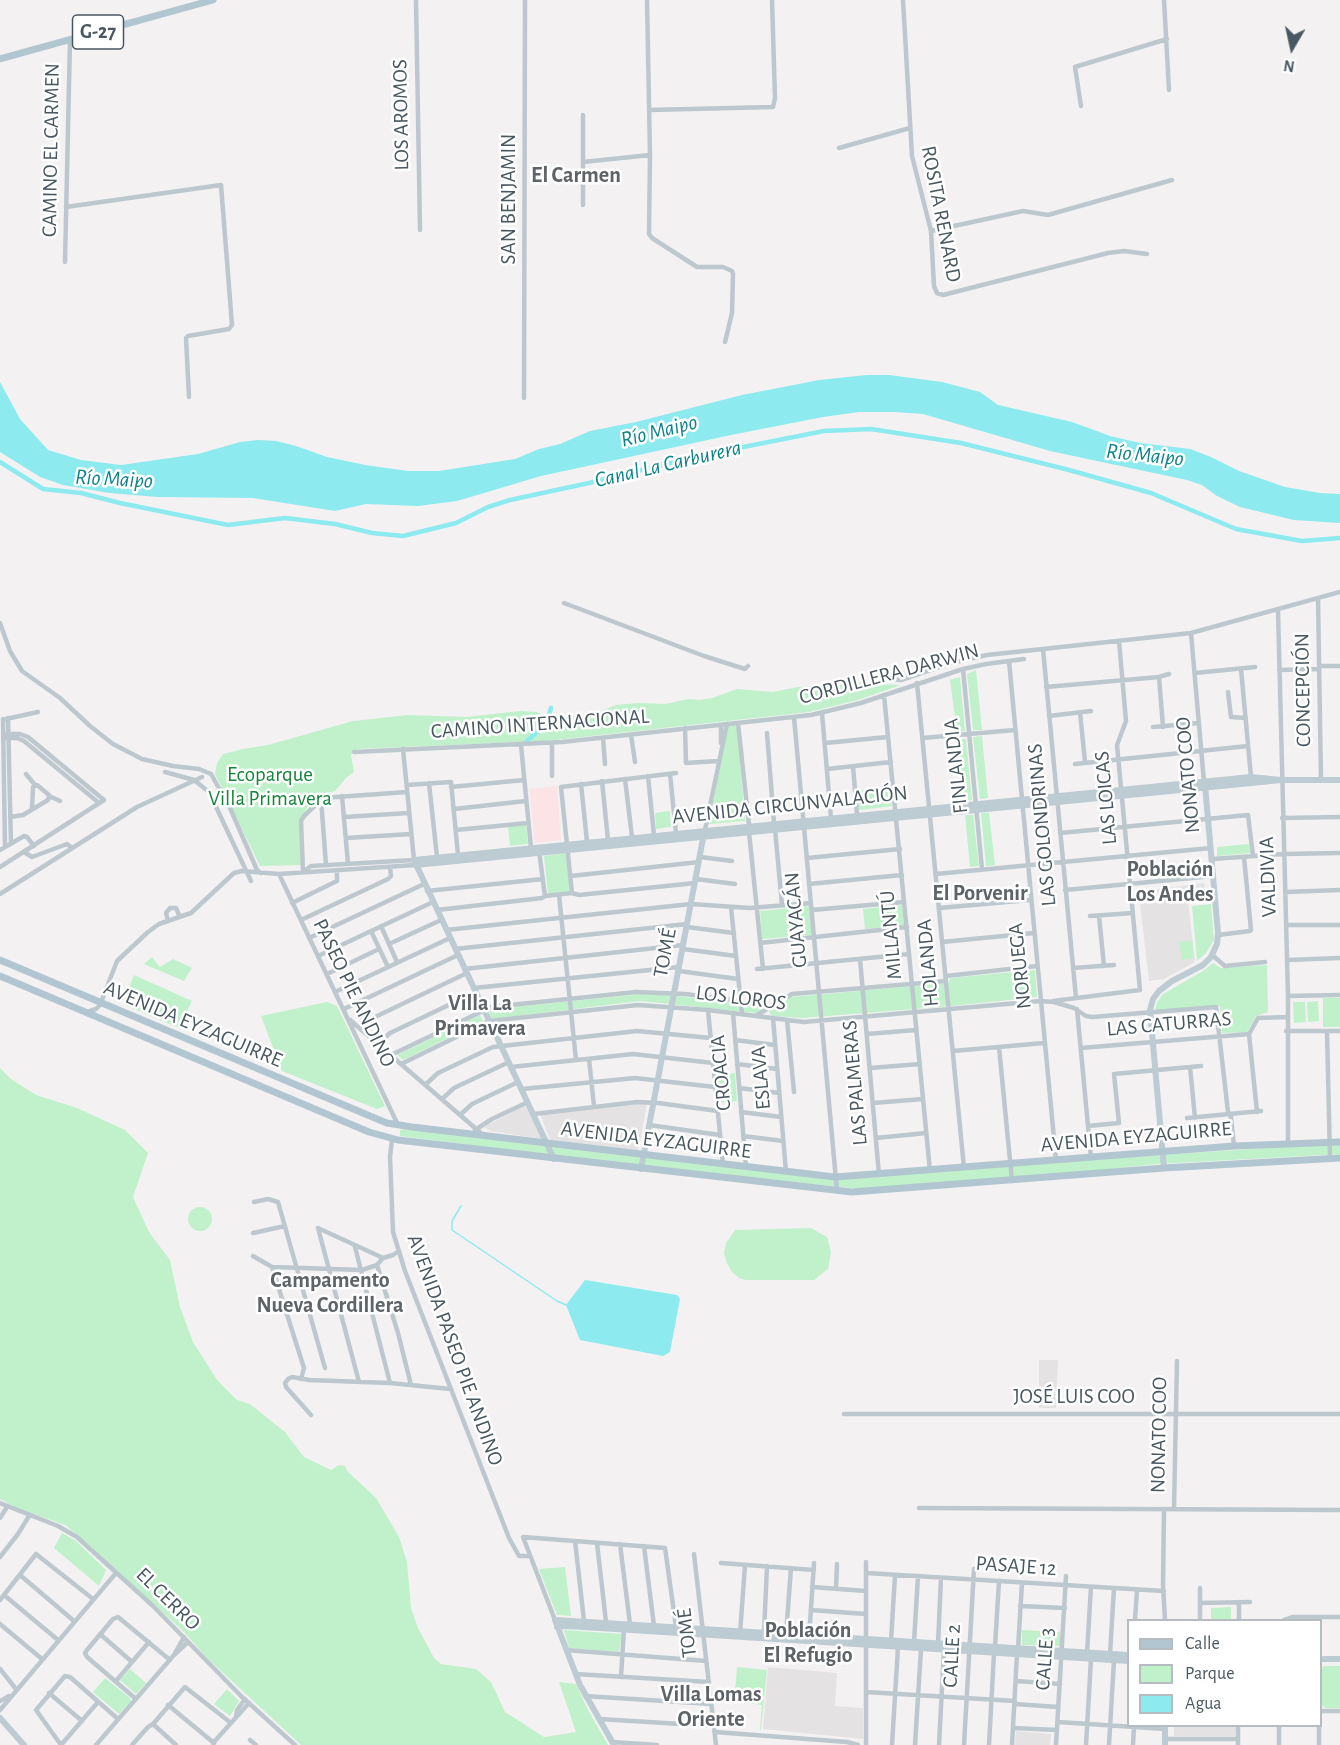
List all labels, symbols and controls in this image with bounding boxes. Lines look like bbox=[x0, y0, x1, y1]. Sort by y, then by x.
road number: G-27 bbox=[72, 15, 124, 49]
north arrow bbox=[1262, 18, 1322, 78]
text: N bbox=[1282, 57, 1296, 75]
street label: LOS AROMOS bbox=[387, 59, 415, 171]
street label: CAMINO EL CARMEN bbox=[37, 63, 65, 237]
street label: SAN BENJAMIN bbox=[496, 134, 522, 264]
street label: ROSITA RENARD bbox=[915, 144, 967, 284]
district label: El Carmen bbox=[531, 162, 621, 188]
water label: Río Maipo bbox=[618, 409, 700, 453]
water label: Canal La Carburera bbox=[592, 434, 744, 494]
water label: Río Maipo bbox=[1105, 438, 1185, 472]
water label: Río Maipo bbox=[74, 464, 154, 494]
street label: CONCEPCIÓN bbox=[1289, 633, 1317, 747]
street label: CORDILLERA DARWIN bbox=[796, 638, 982, 710]
street label: CAMINO INTERNACIONAL bbox=[430, 704, 650, 744]
street label: NONATO COO bbox=[1170, 716, 1206, 834]
street label: FINLANDIA bbox=[938, 717, 974, 815]
street label: LAS GOLONDRINAS bbox=[1022, 743, 1062, 907]
street label: LAS LOICAS bbox=[1089, 750, 1123, 846]
park label: Ecoparque Villa Primavera bbox=[208, 762, 332, 812]
street label: AVENIDA CIRCUNVALACIÓN bbox=[671, 780, 909, 830]
street label: VALDIVIA bbox=[1254, 836, 1282, 918]
district label: Población Los Andes bbox=[1126, 856, 1214, 908]
street label: GUAYACÁN bbox=[779, 871, 813, 969]
district label: El Porvenir bbox=[932, 880, 1028, 906]
street label: MILLANTÚ bbox=[875, 889, 907, 981]
street label: PASEO PIE ANDINO bbox=[307, 915, 401, 1071]
street label: HOLANDA bbox=[912, 918, 944, 1008]
street label: NORUEGA bbox=[1003, 922, 1037, 1010]
street label: TOMÉ bbox=[648, 926, 682, 980]
street label: AVENIDA EYZAGUIRRE bbox=[100, 975, 286, 1073]
street label: LOS LOROS bbox=[694, 980, 788, 1016]
district label: Villa La Primavera bbox=[434, 990, 526, 1042]
street label: LAS CATURRAS bbox=[1106, 1006, 1232, 1042]
street label: LAS PALMERAS bbox=[837, 1019, 873, 1147]
street label: CROACIA bbox=[705, 1034, 737, 1112]
street label: ESLAVA bbox=[746, 1045, 776, 1111]
street label: AVENIDA EYZAGUIRRE bbox=[559, 1116, 753, 1164]
street label: AVENIDA EYZAGUIRRE bbox=[1040, 1116, 1232, 1158]
street label: AVENIDA PASEO PIE ANDINO bbox=[401, 1231, 509, 1469]
district label: Campamento Nueva Cordillera bbox=[256, 1267, 404, 1318]
street label: NONATO COO bbox=[1145, 1377, 1173, 1493]
street label: JOSÉ LUIS COO bbox=[1013, 1384, 1135, 1410]
street label: PASAJE 12 bbox=[975, 1551, 1057, 1581]
street label: EL CERRO bbox=[131, 1562, 205, 1636]
street label: TOMÉ bbox=[671, 1607, 703, 1659]
district label: Población El Refugio bbox=[763, 1617, 853, 1669]
legend bbox=[1127, 1619, 1322, 1727]
street label: CALLE 2 bbox=[938, 1624, 966, 1688]
street label: CALLE 3 bbox=[1030, 1627, 1060, 1691]
text: Calle bbox=[1185, 1635, 1220, 1653]
text: Parque bbox=[1185, 1665, 1234, 1683]
district label: Villa Lomas Oriente bbox=[660, 1681, 762, 1732]
text: Agua bbox=[1185, 1695, 1222, 1713]

